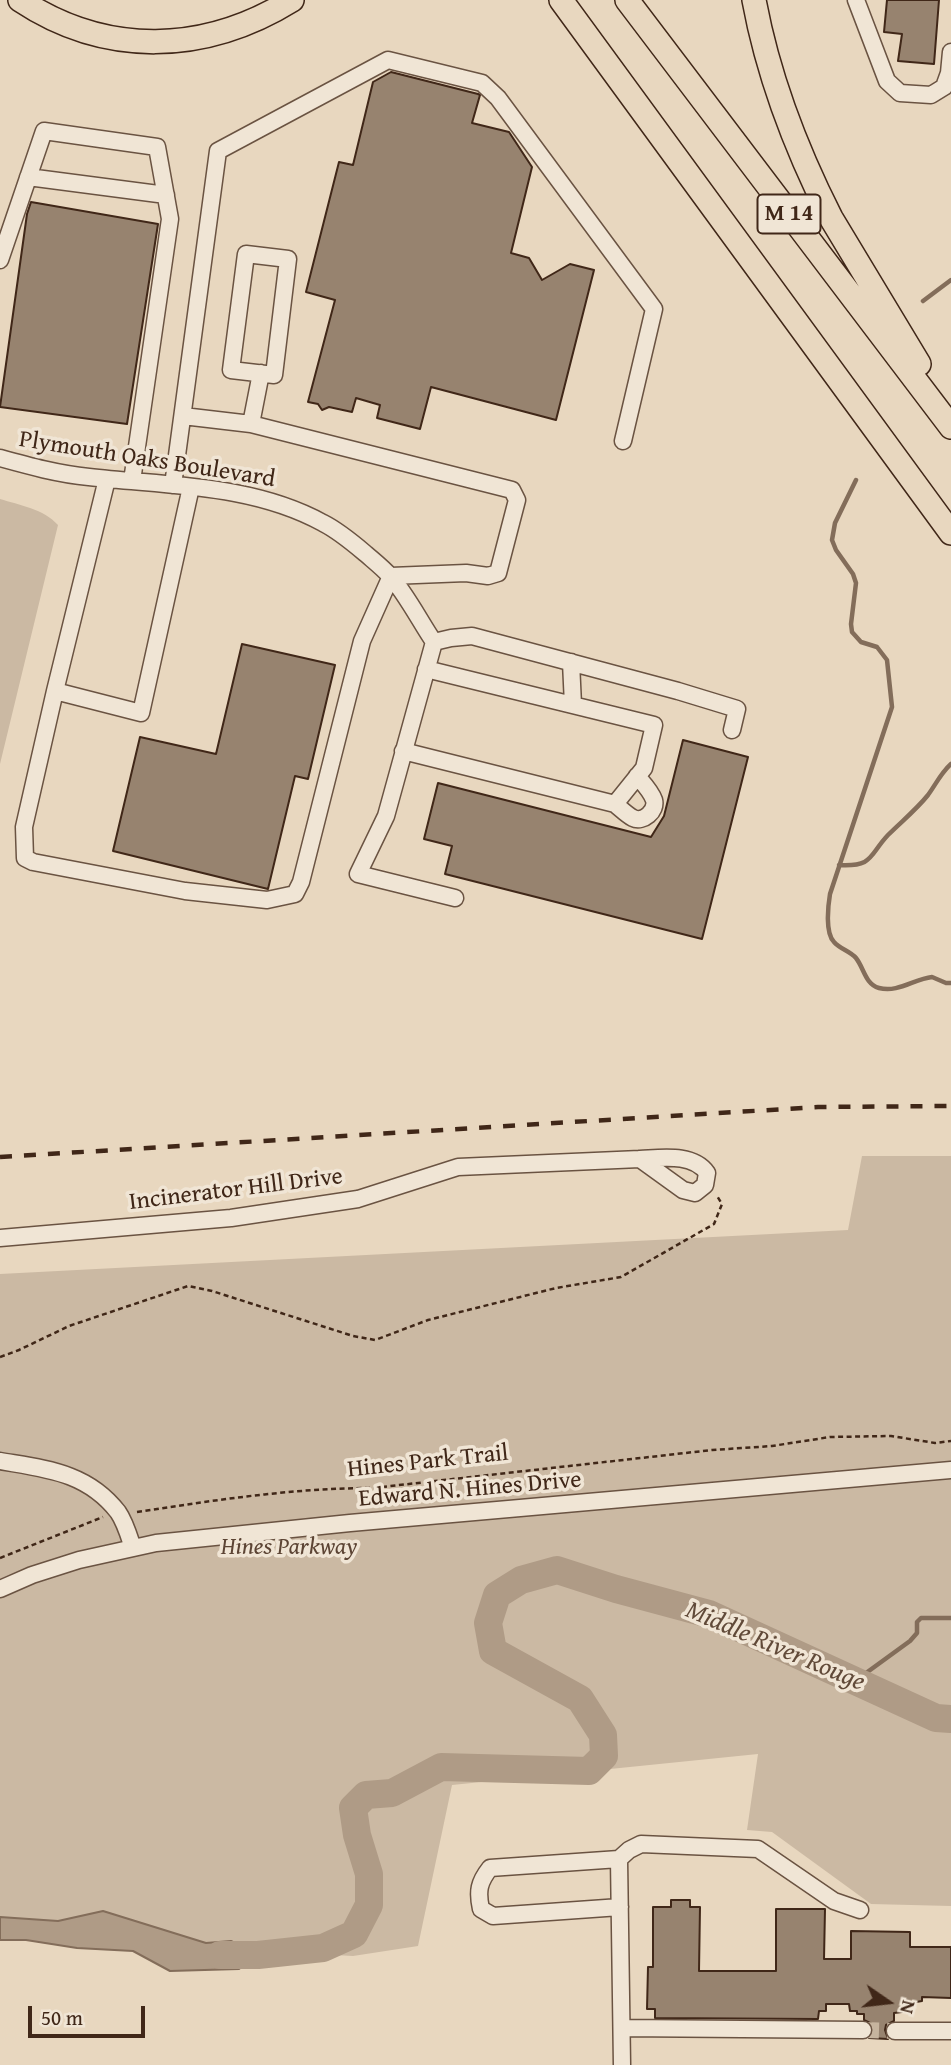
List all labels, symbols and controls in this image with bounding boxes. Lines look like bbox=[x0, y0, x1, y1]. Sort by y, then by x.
road number: M 14 bbox=[758, 195, 820, 234]
street label: Plymouth Oaks Boulevard bbox=[17, 426, 277, 494]
street label: Incinerator Hill Drive bbox=[127, 1163, 345, 1217]
street label: Hines Park Trail bbox=[346, 1439, 510, 1485]
street label: Edward N. Hines Drive bbox=[357, 1466, 583, 1514]
park label: Hines Parkway bbox=[221, 1534, 357, 1562]
water label: Middle River Rouge bbox=[681, 1595, 869, 1699]
north arrow bbox=[853, 1967, 923, 2037]
scale bar bbox=[32, 1992, 149, 2036]
text: N bbox=[893, 1998, 923, 2017]
text: 50 m bbox=[41, 2002, 83, 2033]

